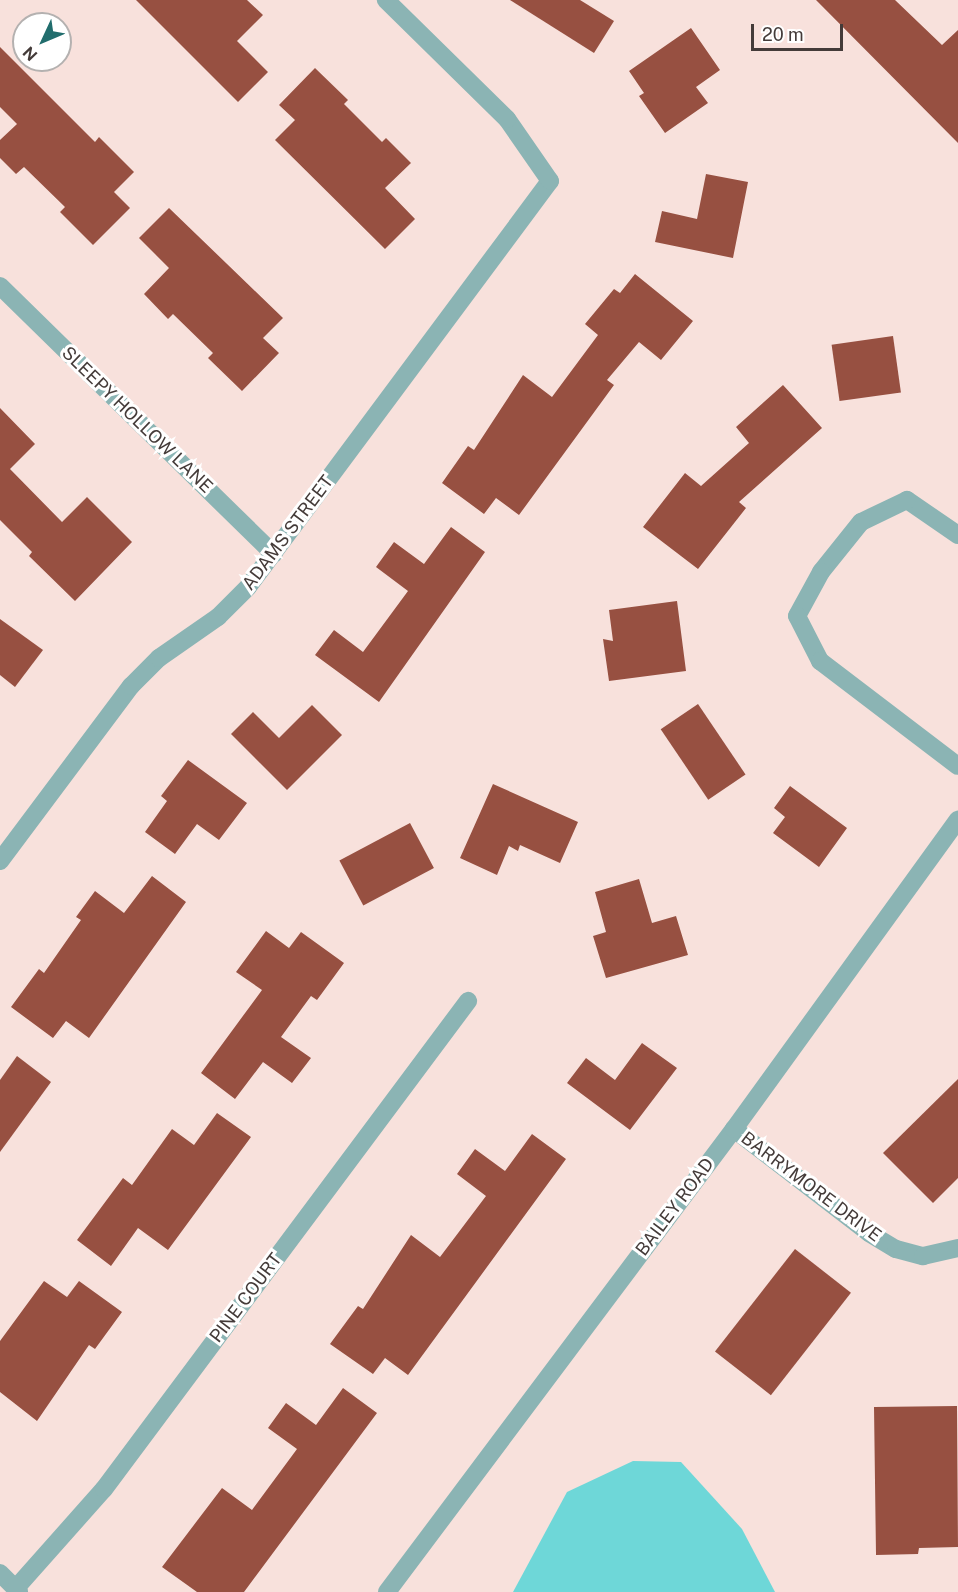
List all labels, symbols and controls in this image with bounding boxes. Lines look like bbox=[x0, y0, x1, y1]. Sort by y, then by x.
north arrow bbox=[12, 12, 72, 72]
scale bar bbox=[754, 12, 846, 50]
text: 20 m bbox=[762, 24, 804, 45]
text: N bbox=[19, 42, 41, 65]
street label: SLEEPY HOLLOW LANE bbox=[57, 342, 217, 498]
street label: ADAMS STREET bbox=[238, 471, 338, 595]
street label: BARRYMORE DRIVE bbox=[737, 1127, 885, 1247]
street label: BAILEY ROAD bbox=[631, 1154, 719, 1260]
street label: PINE COURT bbox=[205, 1249, 287, 1347]

